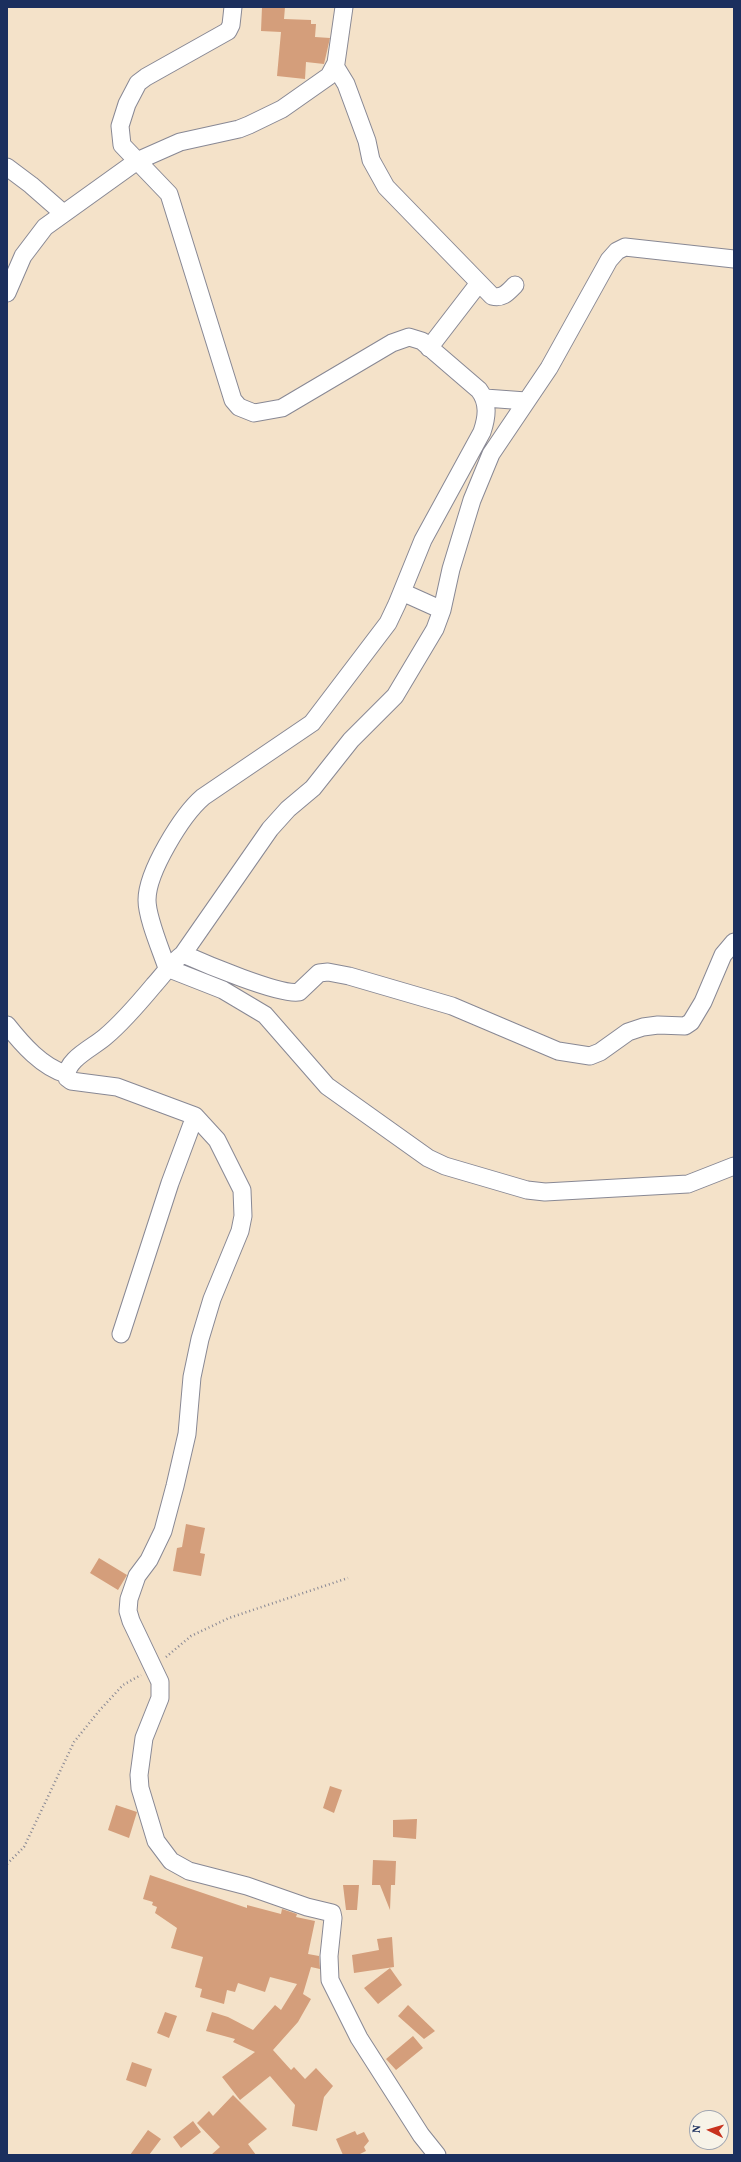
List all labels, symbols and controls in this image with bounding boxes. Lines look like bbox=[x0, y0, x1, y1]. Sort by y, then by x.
north arrow bbox=[689, 2110, 729, 2150]
text: N bbox=[690, 2124, 705, 2134]

